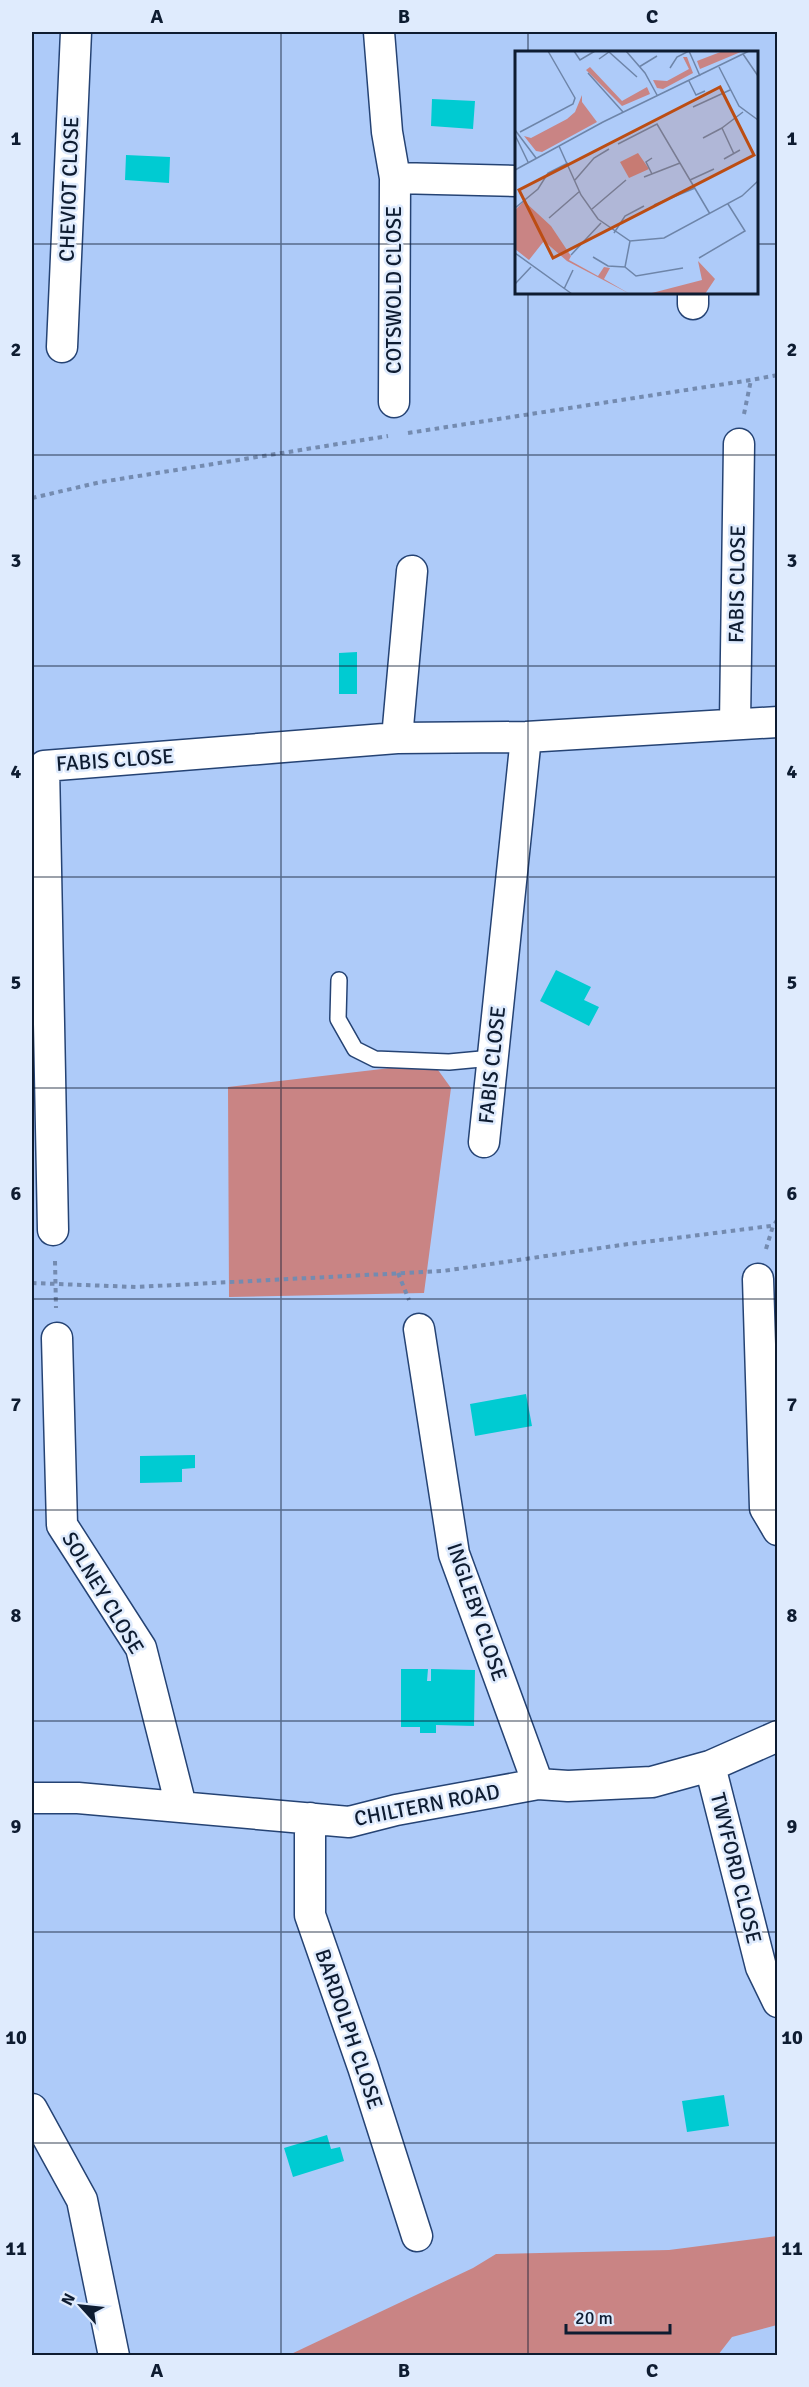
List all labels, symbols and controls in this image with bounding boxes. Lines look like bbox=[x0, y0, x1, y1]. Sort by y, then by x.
text: A bbox=[151, 4, 164, 29]
text: B bbox=[398, 4, 410, 29]
text: C bbox=[646, 4, 658, 29]
inset map bbox=[515, 51, 758, 294]
street label: CHEVIOT CLOSE bbox=[53, 116, 85, 262]
text: 1 bbox=[11, 126, 22, 151]
text: 1 bbox=[787, 126, 798, 151]
street label: COTSWOLD CLOSE bbox=[381, 206, 407, 374]
text: 2 bbox=[11, 337, 21, 362]
text: 2 bbox=[787, 337, 797, 362]
street label: FABIS CLOSE bbox=[723, 525, 751, 643]
text: 3 bbox=[11, 548, 21, 573]
text: 3 bbox=[787, 548, 797, 573]
street label: FABIS CLOSE bbox=[55, 743, 175, 777]
text: 4 bbox=[11, 759, 22, 784]
text: 4 bbox=[787, 759, 798, 784]
text: 5 bbox=[11, 970, 21, 995]
text: 5 bbox=[787, 970, 797, 995]
street label: FABIS CLOSE bbox=[473, 1005, 511, 1125]
text: 6 bbox=[11, 1181, 22, 1206]
text: 6 bbox=[787, 1181, 798, 1206]
text: 7 bbox=[11, 1392, 22, 1417]
text: 7 bbox=[787, 1392, 798, 1417]
street label: SOLNEY CLOSE bbox=[56, 1527, 150, 1659]
street label: INGLEBY CLOSE bbox=[441, 1540, 513, 1684]
text: 8 bbox=[11, 1603, 22, 1628]
text: 8 bbox=[787, 1603, 798, 1628]
street label: CHILTERN ROAD bbox=[352, 1778, 502, 1832]
street label: TWYFORD CLOSE bbox=[705, 1790, 767, 1946]
text: 9 bbox=[11, 1814, 22, 1839]
text: 9 bbox=[787, 1814, 798, 1839]
street label: BARDOLPH CLOSE bbox=[309, 1946, 389, 2112]
text: 10 bbox=[5, 2025, 27, 2050]
text: 10 bbox=[781, 2025, 803, 2050]
text: 11 bbox=[5, 2236, 27, 2261]
text: 11 bbox=[781, 2236, 803, 2261]
north arrow bbox=[51, 2276, 111, 2336]
text: N bbox=[57, 2290, 80, 2309]
scale bar bbox=[566, 2297, 670, 2335]
text: 20 m bbox=[575, 2307, 613, 2329]
text: A bbox=[151, 2358, 164, 2383]
text: B bbox=[398, 2358, 410, 2383]
text: C bbox=[646, 2358, 658, 2383]

